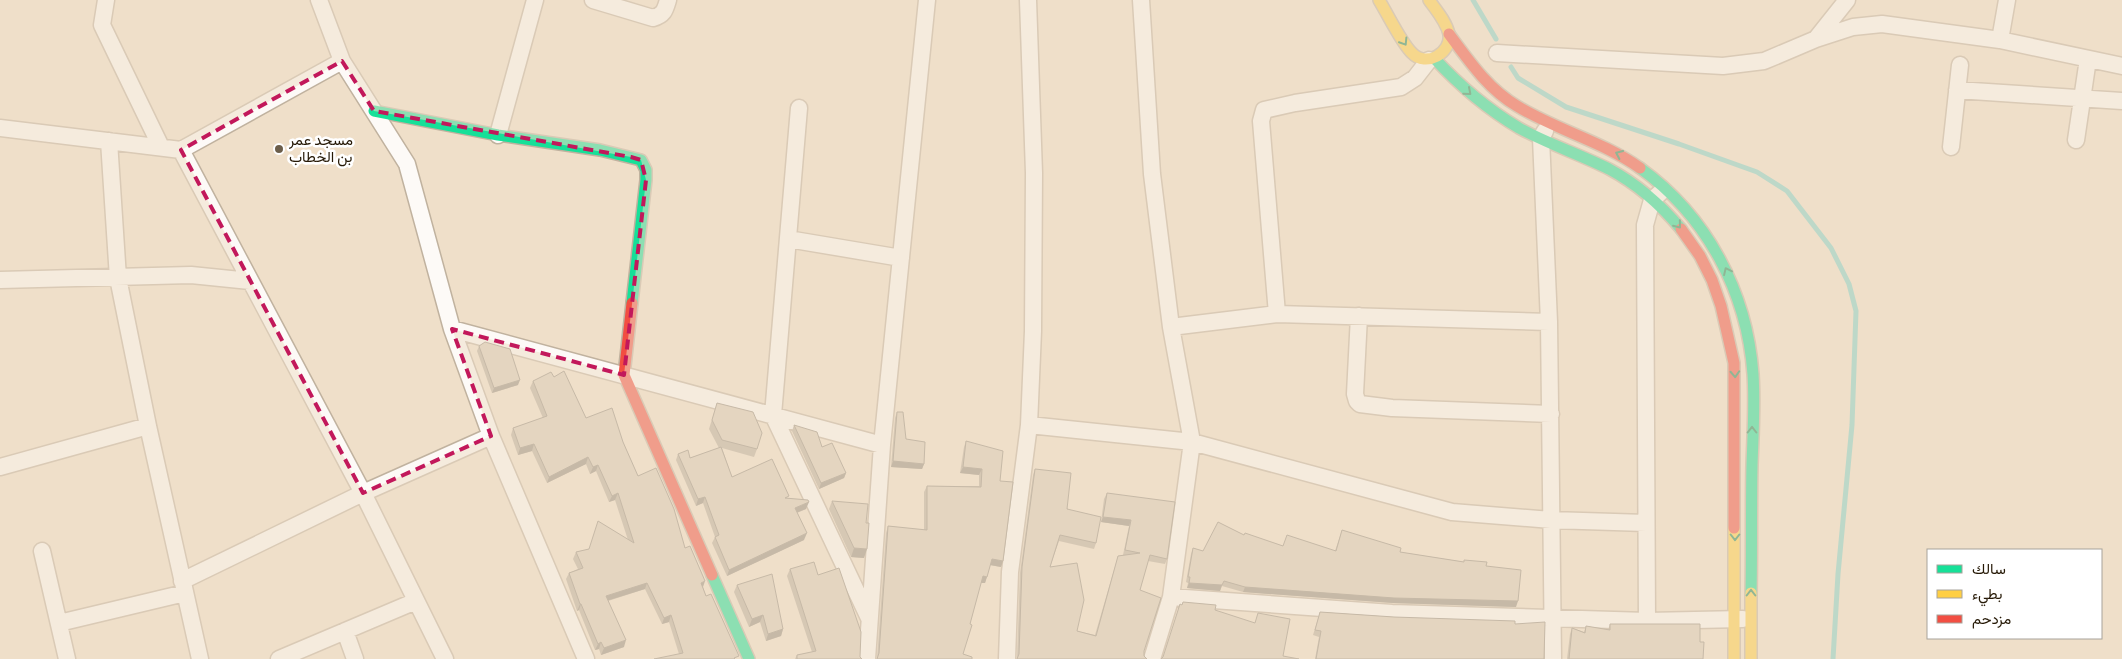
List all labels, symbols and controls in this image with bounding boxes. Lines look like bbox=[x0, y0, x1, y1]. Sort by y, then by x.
one-way arrow bbox=[1398, 36, 1408, 45]
one-way arrow bbox=[1463, 87, 1472, 96]
place label: مسجد عمر بن الخطاب bbox=[288, 130, 353, 167]
marker: مسجد عمر بن الخطاب bbox=[273, 143, 285, 155]
one-way arrow bbox=[1615, 150, 1624, 161]
one-way arrow bbox=[1672, 220, 1681, 229]
one-way arrow bbox=[1723, 268, 1733, 277]
one-way arrow bbox=[1729, 370, 1740, 378]
one-way arrow bbox=[1747, 426, 1757, 434]
one-way arrow bbox=[1730, 533, 1740, 541]
legend bbox=[1927, 549, 2102, 639]
text: سالك bbox=[1972, 559, 2006, 577]
text: بطيء bbox=[1972, 584, 2002, 607]
one-way arrow bbox=[1746, 589, 1756, 596]
text: مزدحم bbox=[1972, 609, 2011, 629]

